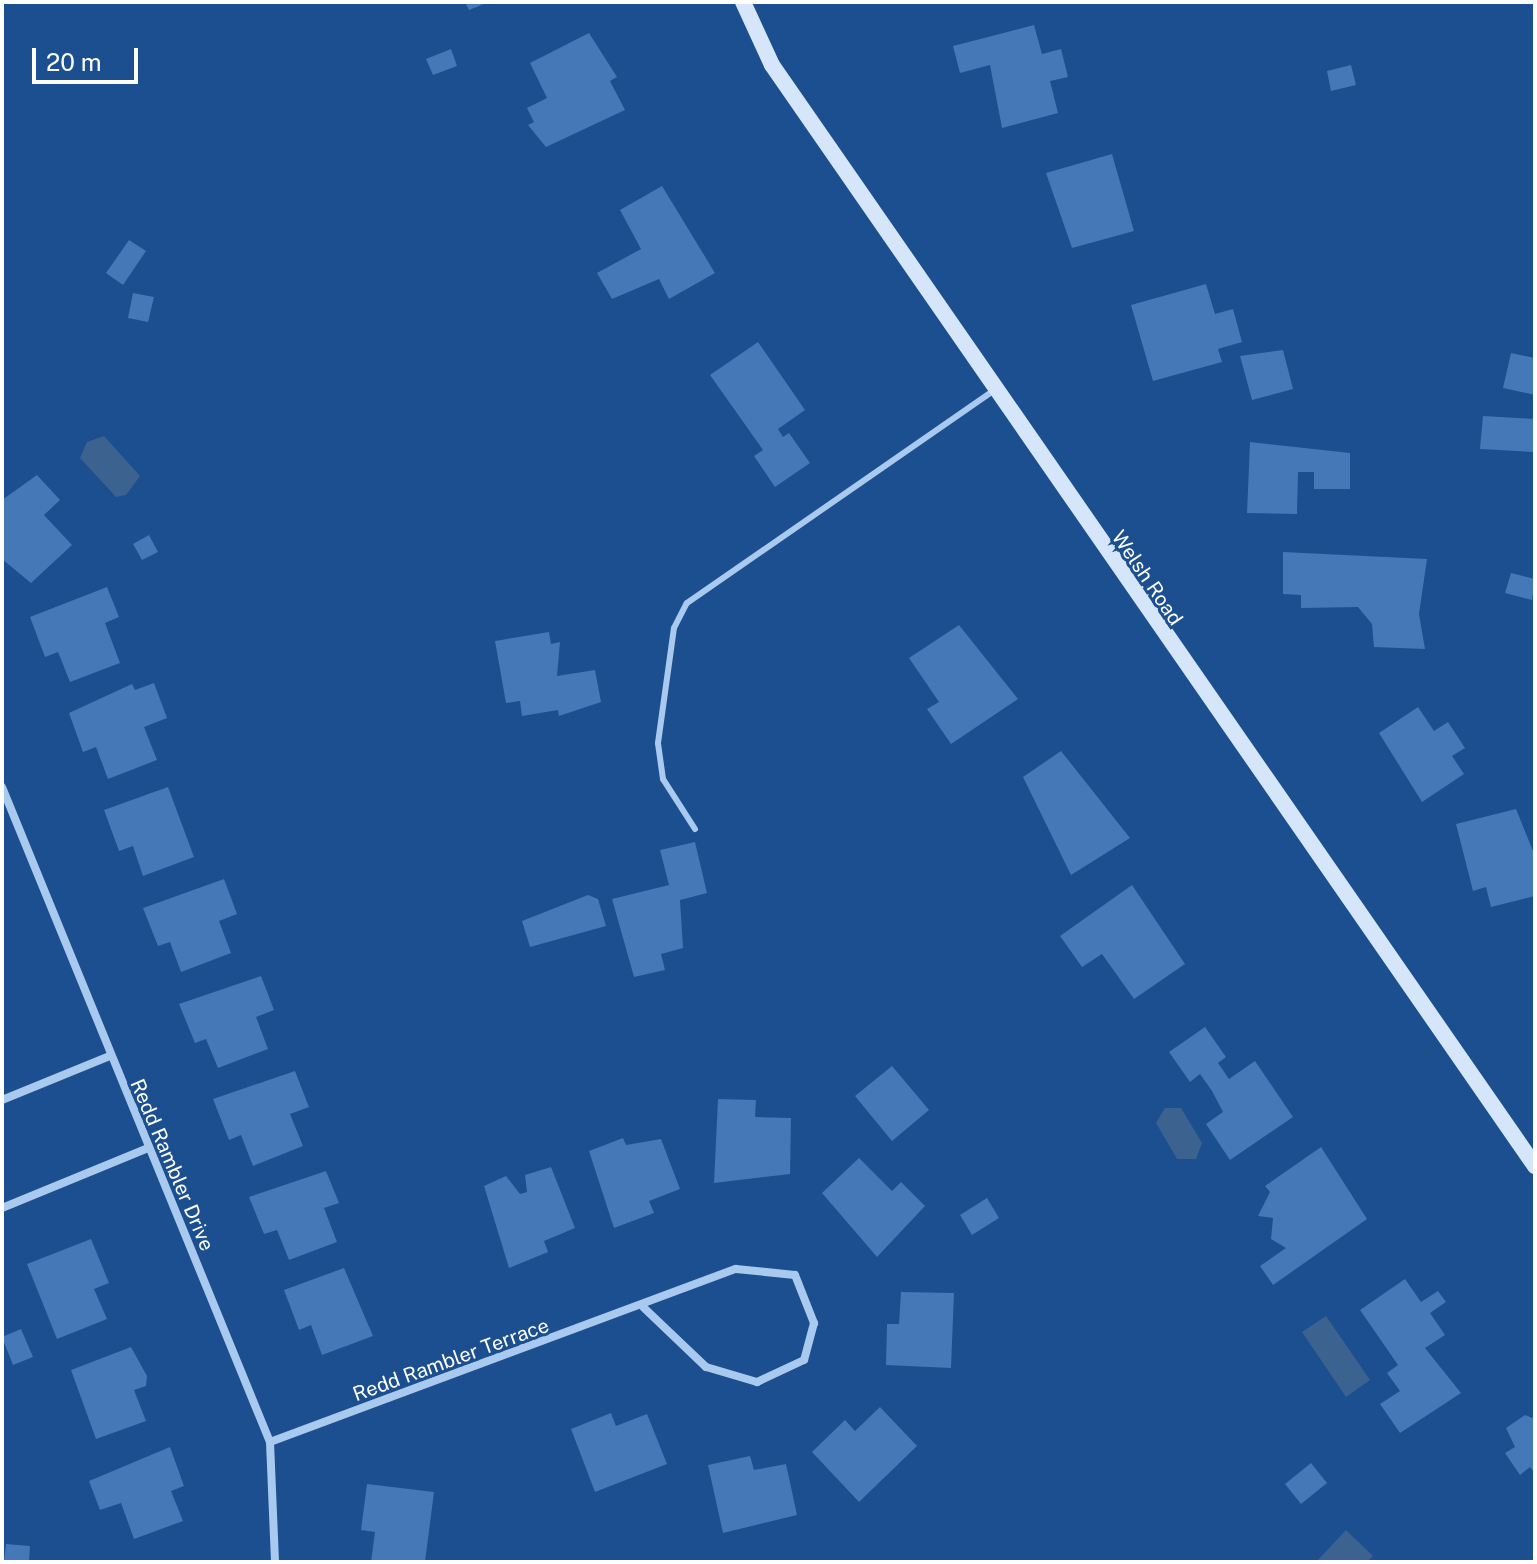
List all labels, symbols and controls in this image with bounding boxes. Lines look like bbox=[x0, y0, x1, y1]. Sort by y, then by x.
scale bar bbox=[36, 32, 142, 82]
text: 20 m bbox=[46, 48, 102, 76]
street label: Welsh Road bbox=[1107, 526, 1187, 630]
street label: Redd Rambler Drive bbox=[125, 1075, 219, 1255]
street label: Redd Rambler Terrace bbox=[350, 1313, 552, 1407]

